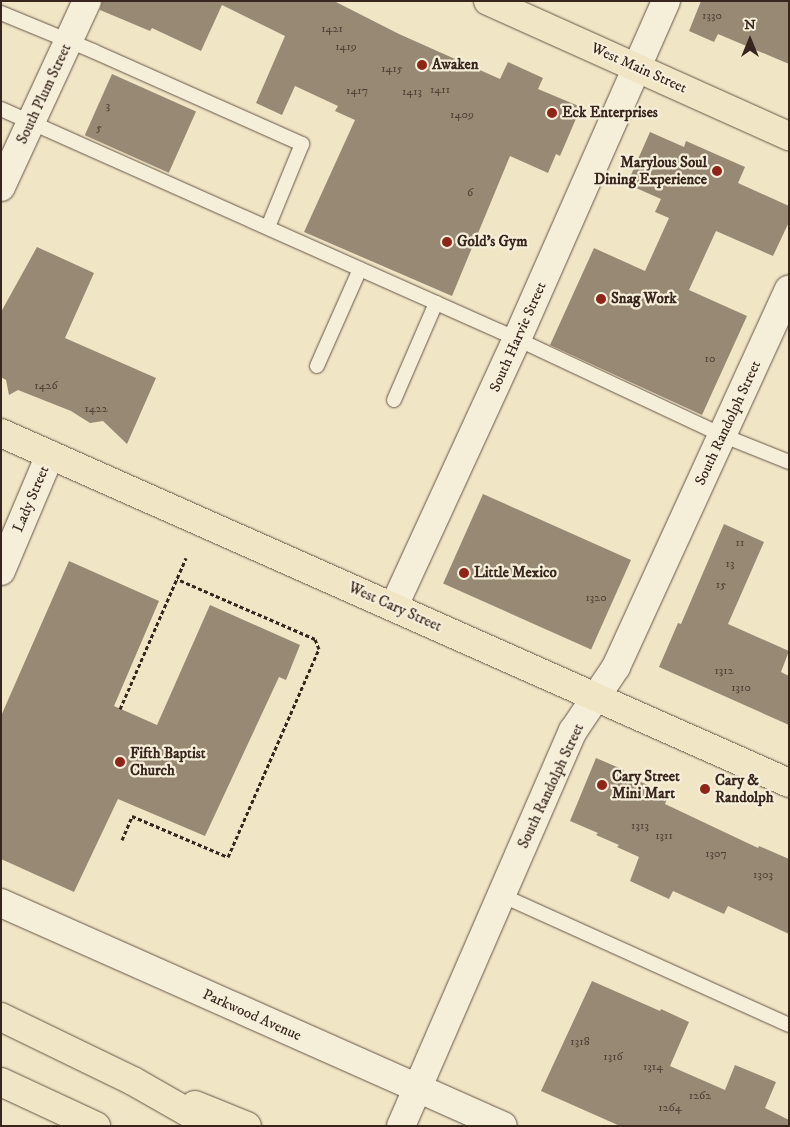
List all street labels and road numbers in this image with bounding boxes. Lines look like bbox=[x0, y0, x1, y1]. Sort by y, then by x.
street label: West Main Street bbox=[588, 39, 690, 97]
street label: South Plum Street bbox=[13, 41, 75, 147]
street label: South Harvie Street bbox=[486, 279, 550, 395]
street label: South Randolph Street bbox=[691, 358, 765, 488]
street label: Lady Street bbox=[9, 463, 53, 535]
street label: West Cary Street bbox=[346, 578, 444, 636]
street label: South Randolph Street bbox=[514, 721, 588, 851]
street label: Parkwood Avenue bbox=[200, 985, 304, 1045]

